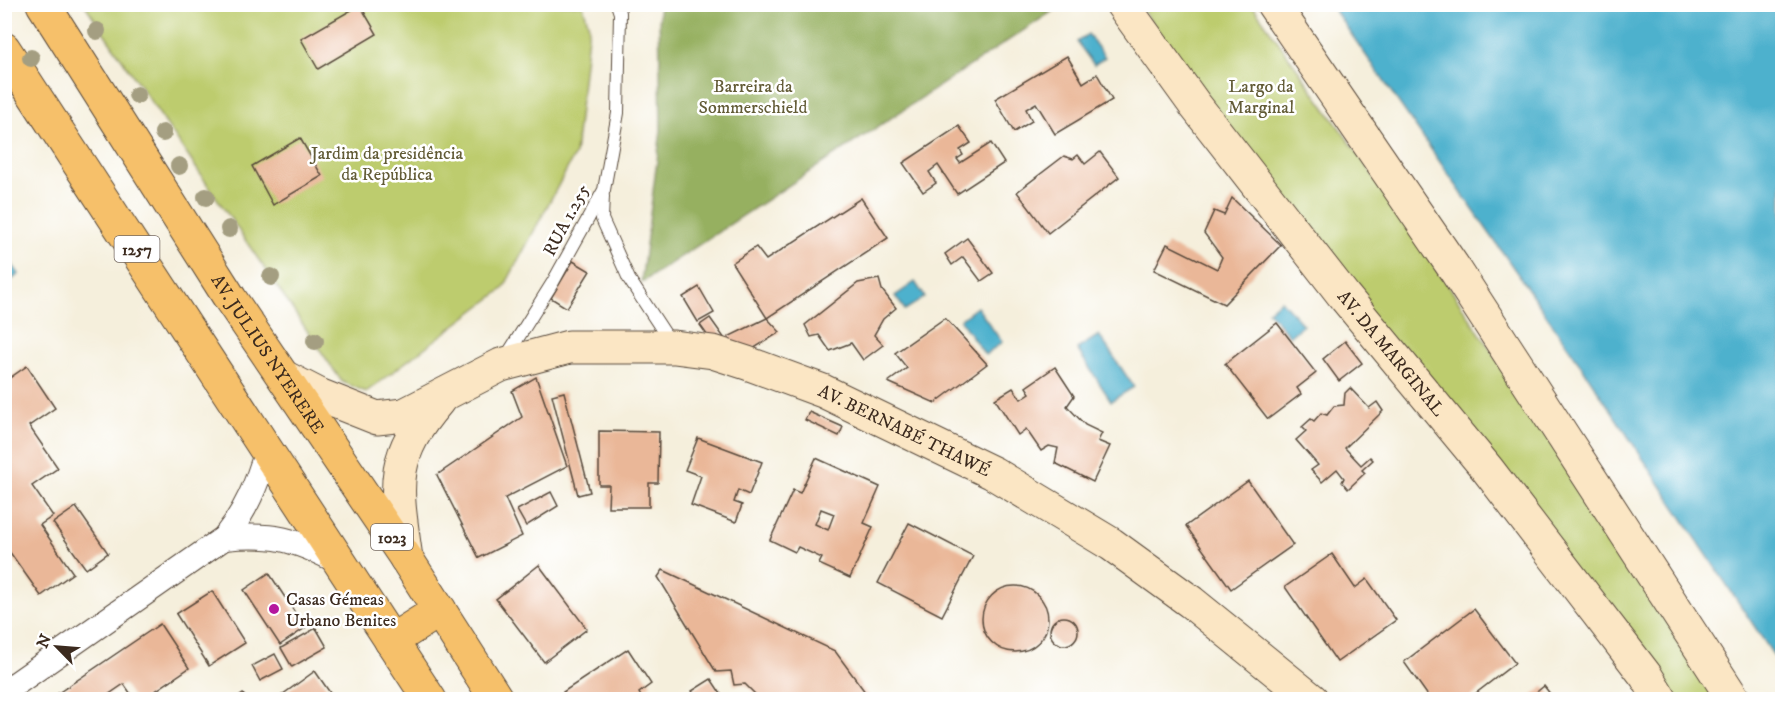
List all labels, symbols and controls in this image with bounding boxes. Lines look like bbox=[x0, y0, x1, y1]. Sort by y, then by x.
park label: Barreira da Sommerschield bbox=[698, 76, 808, 119]
park label: Largo da Marginal bbox=[1228, 76, 1295, 119]
park label: Jardim da presidência da República bbox=[309, 143, 463, 186]
street label: RUA 1.255 bbox=[539, 181, 595, 260]
road number: 1257 bbox=[114, 236, 160, 262]
street label: AV. JULIUS NYERERE bbox=[206, 271, 329, 438]
street label: AV. DA MARGINAL bbox=[1332, 286, 1449, 421]
street label: AV. BERNABÉ THAWÉ bbox=[814, 380, 994, 482]
road number: 1023 bbox=[371, 524, 413, 550]
place label: Casas Gémeas Urbano Benites bbox=[286, 589, 396, 632]
marker: Casas Gémeas Urbano Benites bbox=[267, 602, 281, 616]
north arrow bbox=[27, 617, 87, 677]
text: N bbox=[32, 631, 56, 651]

